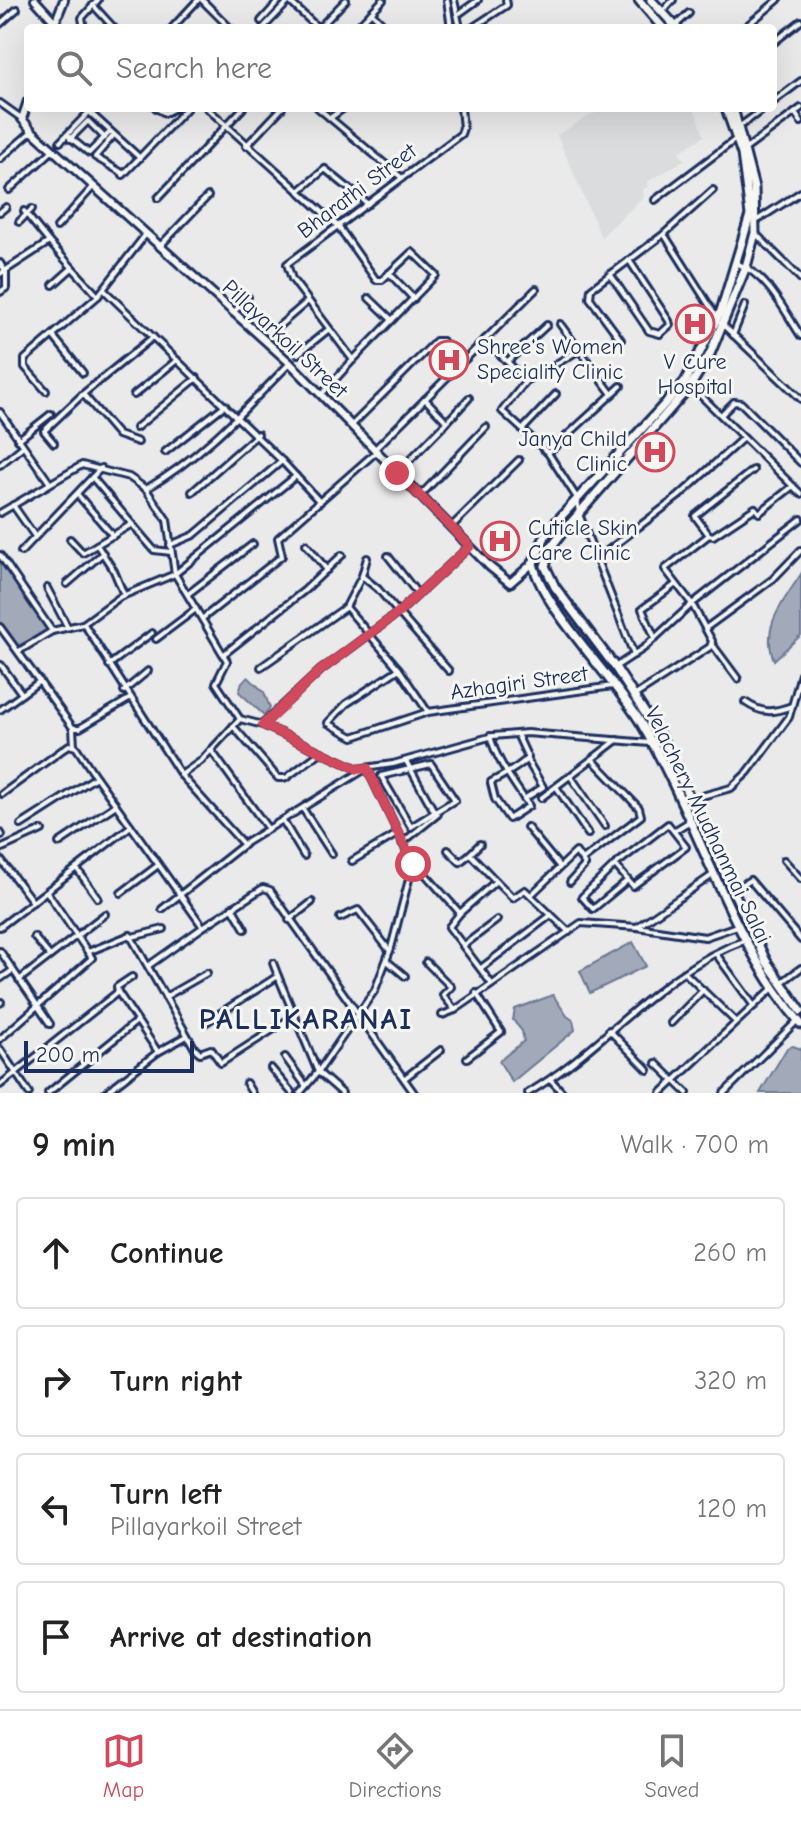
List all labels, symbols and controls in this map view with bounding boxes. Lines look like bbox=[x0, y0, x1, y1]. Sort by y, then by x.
search box bbox=[24, 24, 777, 112]
icon: search bbox=[52, 46, 96, 90]
text: Search here bbox=[116, 51, 272, 86]
street label: Bharathi Street bbox=[292, 137, 422, 244]
street label: Pillayarkoil Street bbox=[217, 274, 354, 404]
hospital icon: V Cure Hospital bbox=[674, 303, 716, 345]
place label: Shree's Women Speciality Clinic bbox=[477, 334, 624, 385]
hospital icon: Shree's Women Speciality Clinic bbox=[428, 339, 470, 381]
place label: V Cure Hospital bbox=[657, 349, 733, 400]
place label: Janya Child Clinic bbox=[518, 426, 627, 477]
hospital icon: Janya Child Clinic bbox=[634, 431, 676, 473]
route end bbox=[379, 455, 415, 491]
place label: Cuticle Skin Care Clinic bbox=[528, 515, 638, 566]
hospital icon: Cuticle Skin Care Clinic bbox=[479, 520, 521, 562]
street label: Azhagiri Street bbox=[449, 660, 590, 705]
street label: Velachery Mudhanmai Salai bbox=[639, 702, 777, 948]
route start bbox=[395, 846, 431, 882]
district label: PALLIKARANAI bbox=[199, 1002, 413, 1037]
scale bar bbox=[24, 1037, 194, 1073]
text: 200 m bbox=[36, 1042, 100, 1068]
text: 9 min bbox=[32, 1125, 116, 1165]
text: Walk · 700 m bbox=[620, 1130, 769, 1160]
icon: ahead bbox=[34, 1231, 78, 1275]
text: Continue bbox=[110, 1236, 224, 1271]
text: 260 m bbox=[693, 1238, 767, 1268]
icon: right bbox=[34, 1359, 78, 1403]
text: Turn right bbox=[110, 1364, 242, 1399]
text: 320 m bbox=[694, 1366, 767, 1396]
text: Turn left bbox=[110, 1477, 222, 1512]
icon: left bbox=[34, 1487, 78, 1531]
text: 120 m bbox=[697, 1494, 767, 1524]
text: Pillayarkoil Street bbox=[110, 1512, 301, 1542]
icon: arrive bbox=[34, 1615, 78, 1659]
text: Arrive at destination bbox=[110, 1620, 372, 1655]
tab: Map bbox=[102, 1729, 146, 1803]
tab: Directions bbox=[349, 1729, 442, 1803]
tab: Saved bbox=[645, 1729, 699, 1803]

